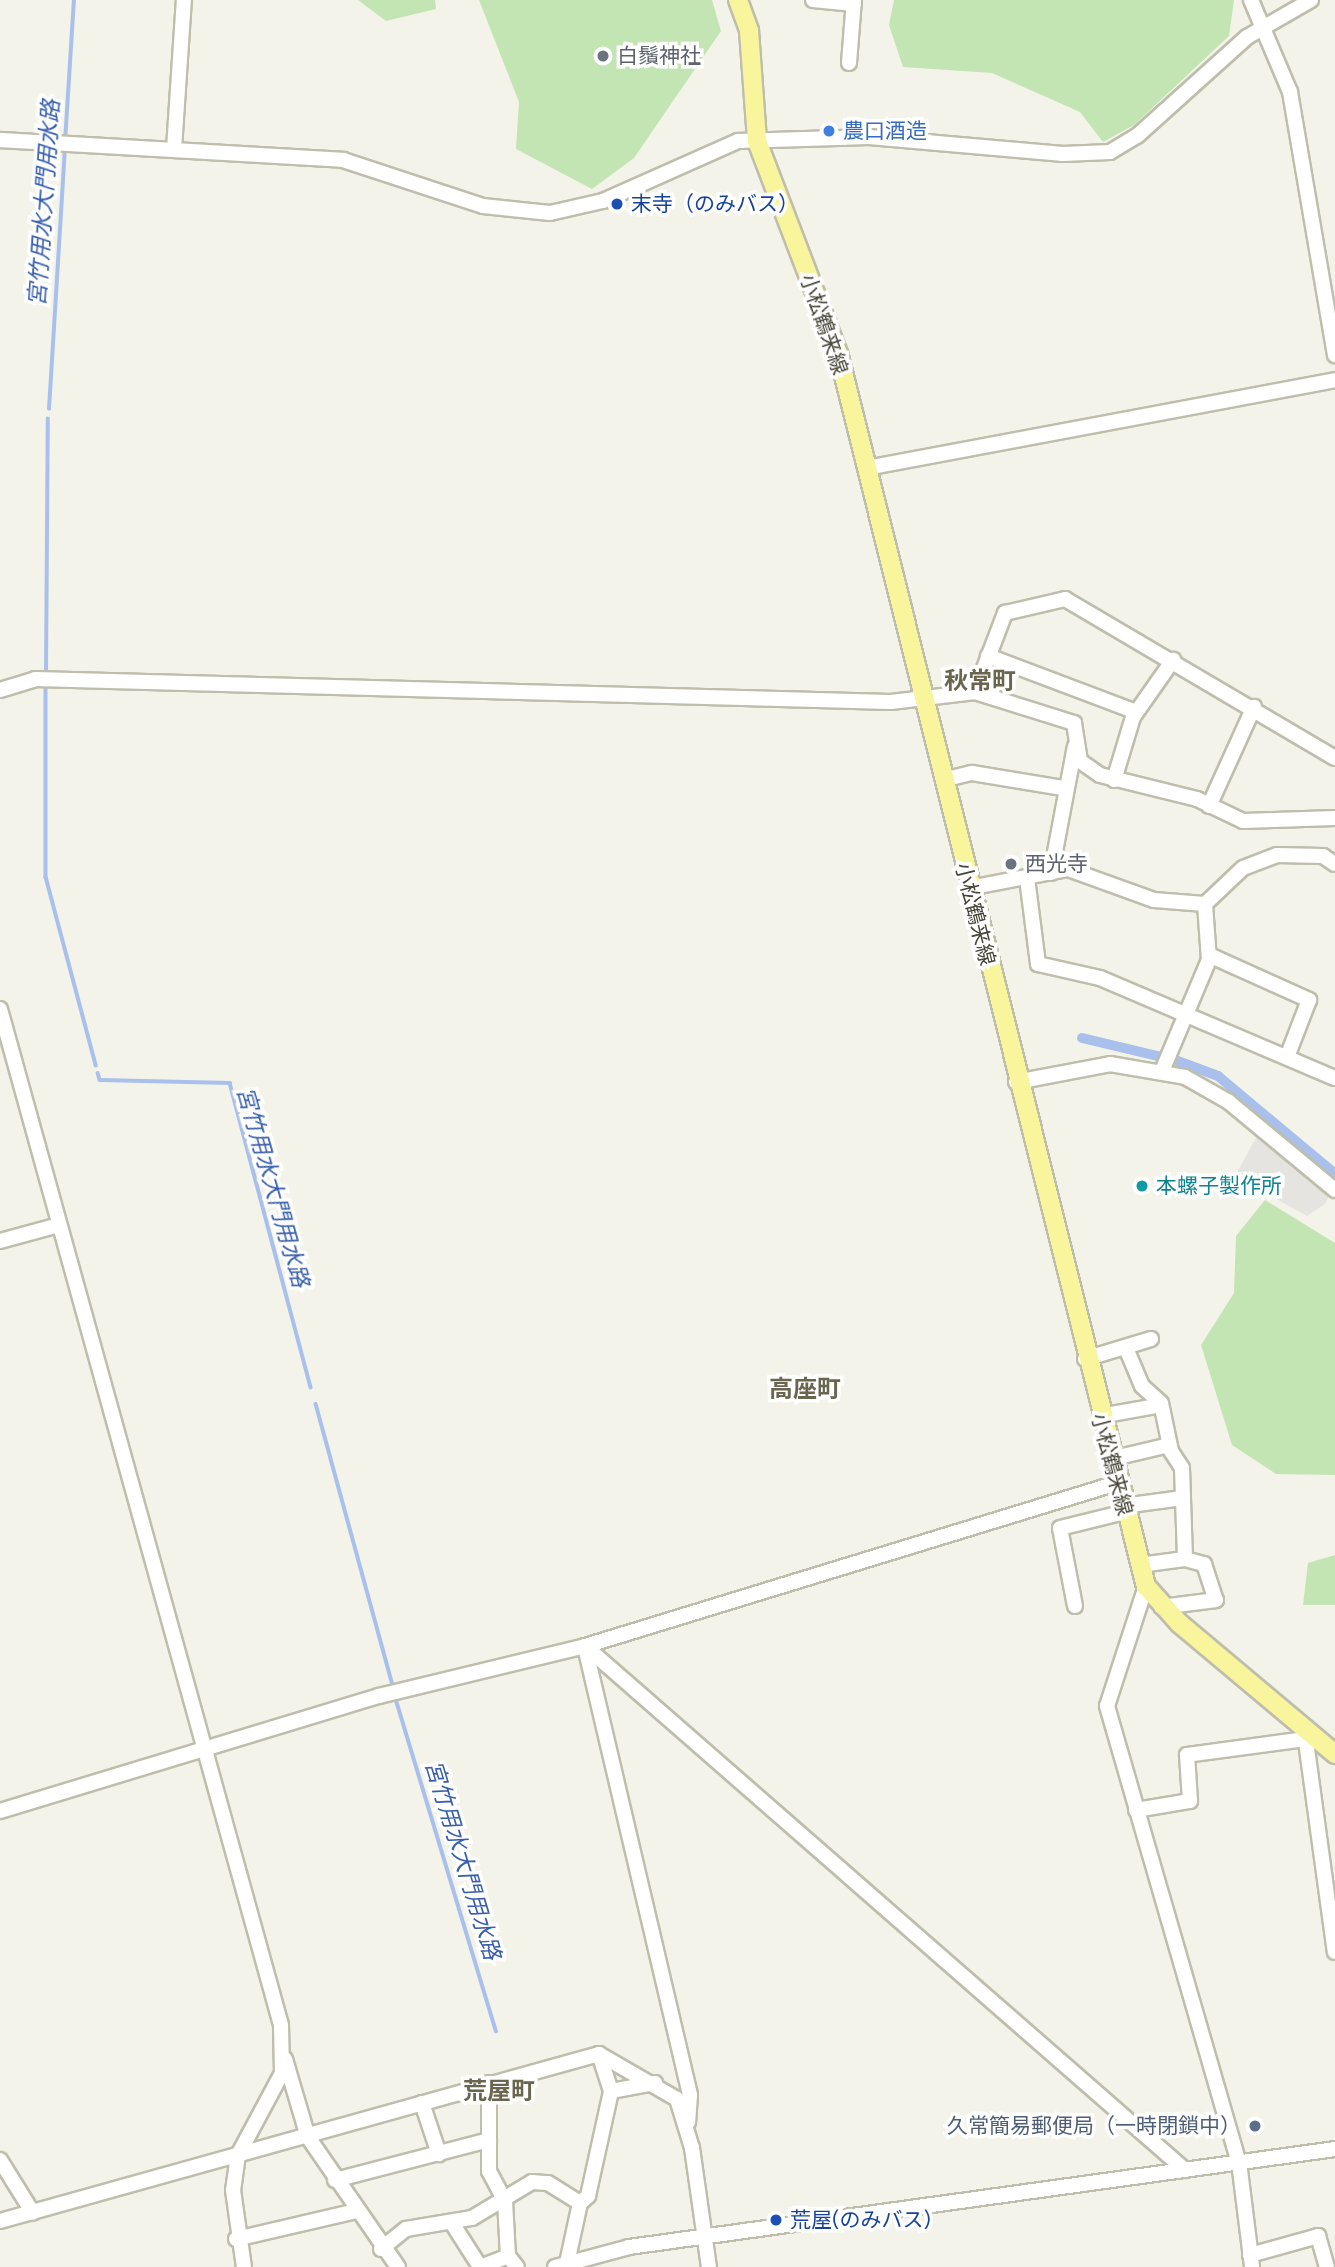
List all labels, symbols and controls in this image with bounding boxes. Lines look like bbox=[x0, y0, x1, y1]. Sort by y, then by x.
place label: 白鬚神社 bbox=[617, 43, 701, 69]
marker: 白鬚神社 bbox=[595, 48, 611, 64]
water label: 宮竹用水大門用水路 bbox=[23, 99, 65, 307]
place label: 農口酒造 bbox=[843, 118, 927, 144]
marker: 農口酒造 bbox=[821, 123, 837, 139]
place label: 末寺（のみバス） bbox=[631, 191, 799, 217]
marker: 末寺（のみバス） bbox=[609, 196, 625, 212]
street label: 小松鶴来線 bbox=[795, 270, 853, 378]
district label: 秋常町 bbox=[944, 667, 1016, 695]
place label: 西光寺 bbox=[1025, 851, 1088, 877]
marker: 西光寺 bbox=[1003, 856, 1019, 872]
street label: 小松鶴来線 bbox=[950, 860, 1000, 968]
water label: 宮竹用水大門用水路 bbox=[231, 1084, 315, 1290]
place label: 本螺子製作所 bbox=[1156, 1173, 1282, 1199]
marker: 本螺子製作所 bbox=[1134, 1178, 1150, 1194]
district label: 高座町 bbox=[769, 1375, 841, 1403]
street label: 小松鶴来線 bbox=[1086, 1410, 1138, 1518]
water label: 宮竹用水大門用水路 bbox=[420, 1757, 506, 1963]
district label: 荒屋町 bbox=[463, 2077, 535, 2105]
place label: 久常簡易郵便局（一時閉鎖中） bbox=[947, 2113, 1241, 2139]
marker: 久常簡易郵便局（一時閉鎖中） bbox=[1247, 2118, 1263, 2134]
place label: 荒屋(のみバス) bbox=[790, 2207, 931, 2233]
marker: 荒屋(のみバス) bbox=[768, 2212, 784, 2228]

